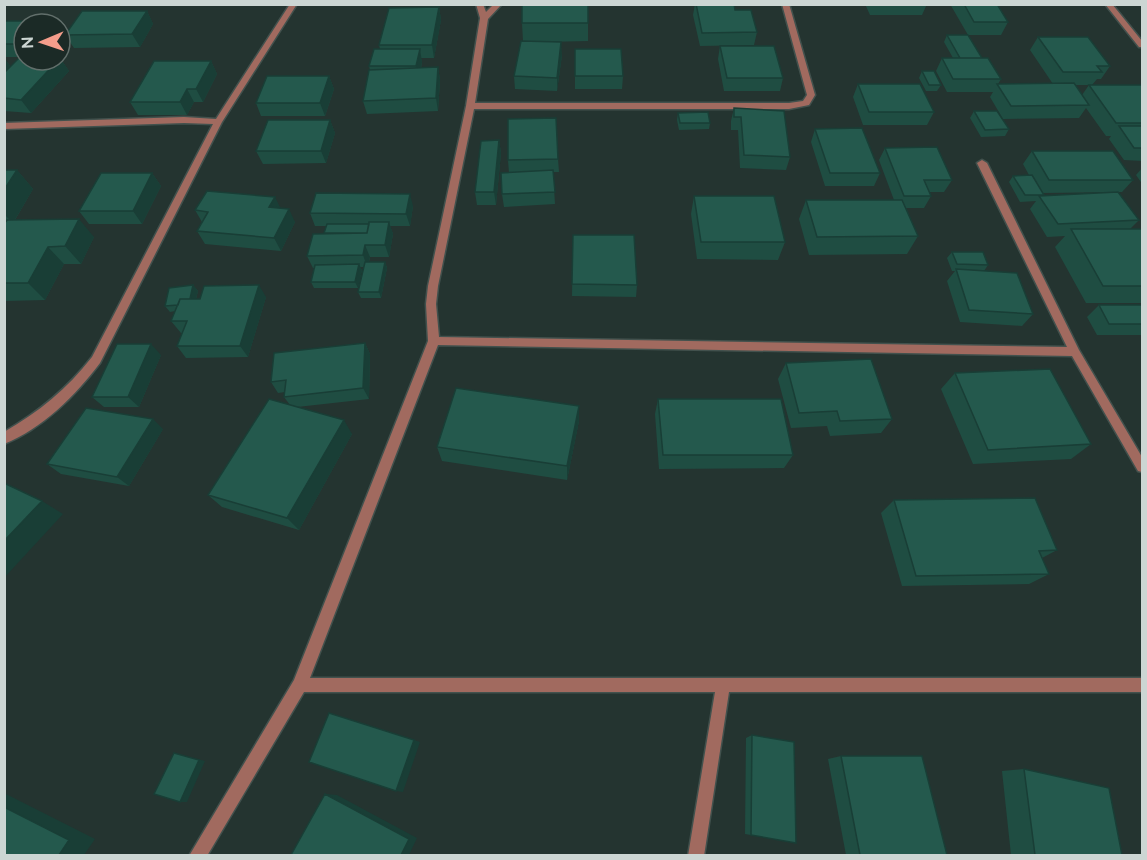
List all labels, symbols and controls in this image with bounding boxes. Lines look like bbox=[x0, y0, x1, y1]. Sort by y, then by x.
north arrow bbox=[12, 12, 72, 72]
text: N bbox=[18, 36, 37, 49]

